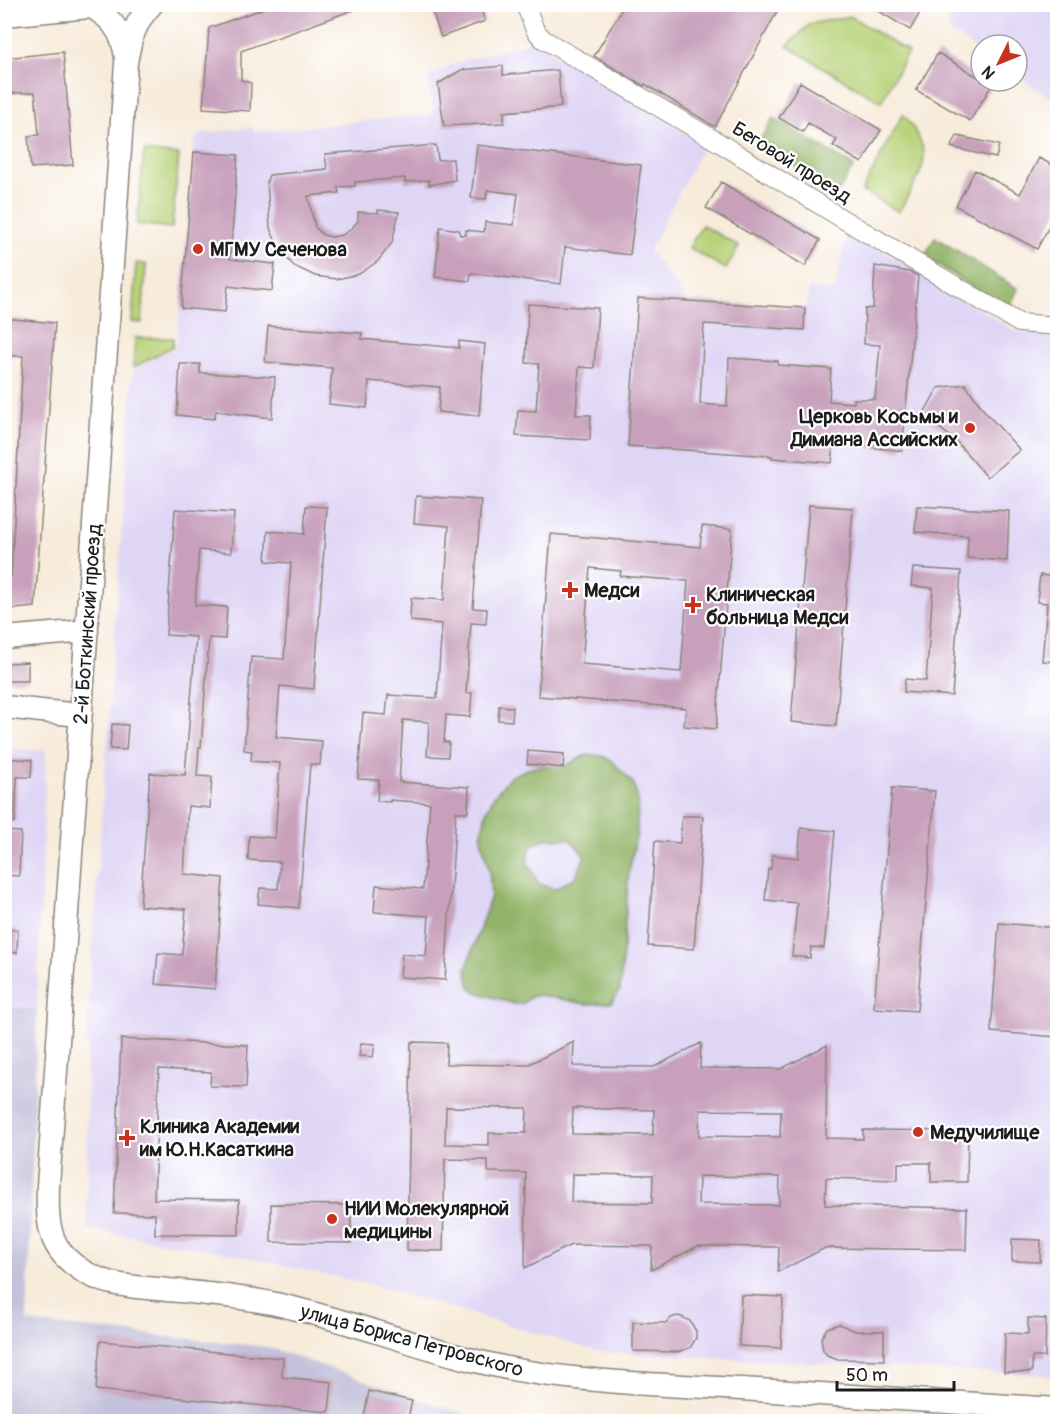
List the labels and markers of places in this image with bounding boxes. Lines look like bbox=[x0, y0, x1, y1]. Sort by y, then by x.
place label: МГМУ Сеченова bbox=[210, 237, 347, 262]
marker: МГМУ Сеченова bbox=[191, 242, 205, 256]
place label: Церковь Косьмы и Димиана Ассийских bbox=[790, 404, 958, 452]
marker: Церковь Косьмы и Димиана Ассийских bbox=[963, 421, 977, 435]
place label: Медси bbox=[584, 578, 639, 603]
marker: Медси bbox=[561, 581, 579, 599]
place label: Клиническая больница Медси bbox=[706, 582, 848, 630]
marker: Клиническая больница Медси bbox=[684, 596, 702, 614]
place label: Клиника Академии им Ю.Н.Касаткина bbox=[139, 1114, 299, 1162]
place label: Медучилище bbox=[930, 1120, 1040, 1145]
marker: Медучилище bbox=[911, 1125, 925, 1139]
marker: Клиника Академии им Ю.Н.Касаткина bbox=[118, 1129, 136, 1147]
place label: НИИ Молекулярной медицины bbox=[344, 1196, 509, 1244]
marker: НИИ Молекулярной медицины bbox=[325, 1212, 339, 1226]

